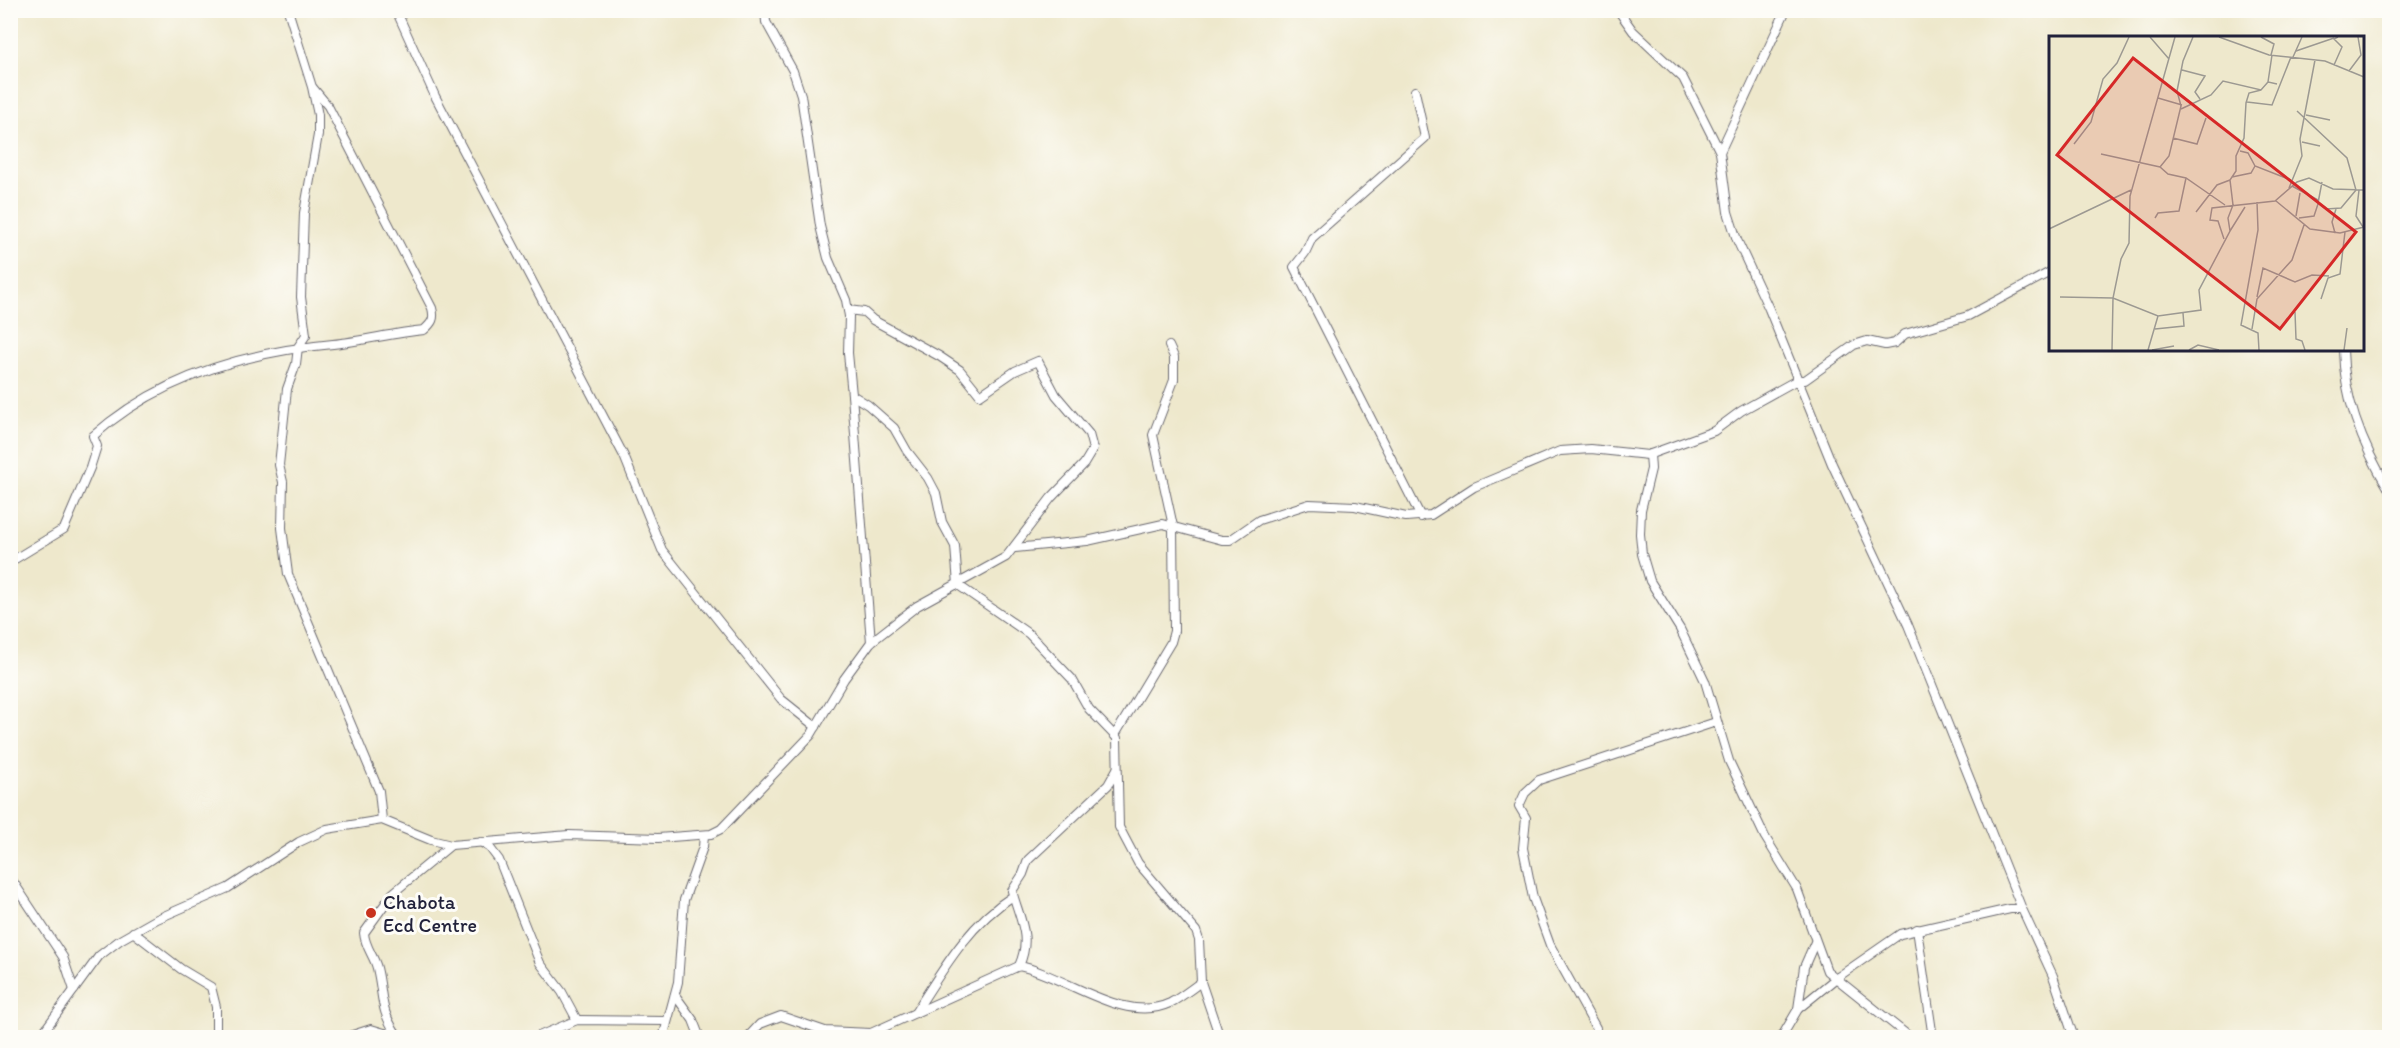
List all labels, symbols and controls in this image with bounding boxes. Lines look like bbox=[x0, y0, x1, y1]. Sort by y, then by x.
inset map bbox=[2049, 36, 2364, 351]
place label: Chabota Ecd Centre bbox=[383, 890, 477, 937]
marker: Chabota Ecd Centre bbox=[364, 906, 378, 920]

